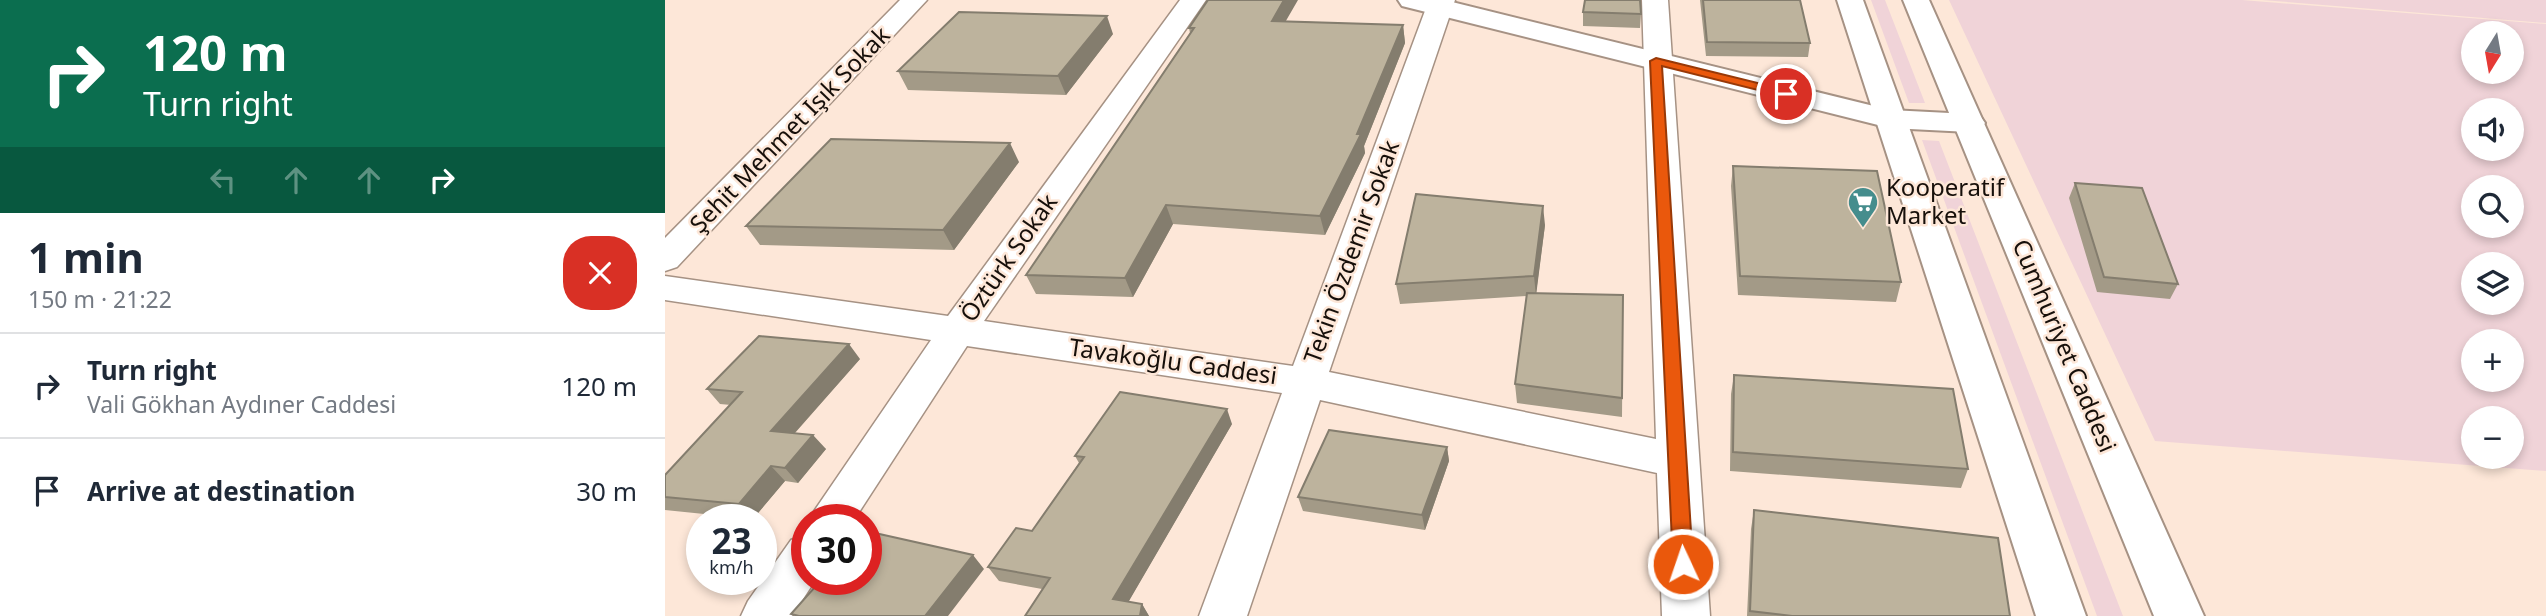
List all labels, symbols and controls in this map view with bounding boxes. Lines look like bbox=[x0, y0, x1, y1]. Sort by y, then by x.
street label: Şehit Mehmet Işık Sokak bbox=[681, 18, 897, 239]
text: 120 m bbox=[143, 19, 288, 85]
north arrow bbox=[2461, 21, 2523, 84]
map controls bbox=[2461, 21, 2524, 469]
icon: right bbox=[28, 28, 119, 119]
pin bbox=[1756, 64, 1816, 124]
icon: arrive bbox=[1767, 75, 1805, 113]
text: Turn right bbox=[143, 82, 293, 125]
button: sound bbox=[2461, 98, 2524, 161]
street label: Tekin Özdemir Sokak bbox=[1295, 135, 1406, 368]
icon: left bbox=[204, 161, 242, 199]
icon: ahead bbox=[277, 161, 315, 199]
icon: ahead bbox=[350, 161, 388, 199]
icon: right bbox=[423, 161, 461, 199]
place label: Kooperatif Market bbox=[1886, 170, 2006, 231]
button: search bbox=[2461, 175, 2524, 238]
supermarket icon: Kooperatif Market bbox=[1846, 185, 1880, 229]
street label: Öztürk Sokak bbox=[951, 186, 1064, 328]
text: 1 min bbox=[28, 228, 144, 285]
street label: Cumhuriyet Caddesi bbox=[2006, 234, 2125, 457]
button: close bbox=[563, 236, 637, 310]
button: layers bbox=[2461, 252, 2524, 315]
text: 150 m · 21:22 bbox=[28, 283, 172, 315]
button: + bbox=[2461, 329, 2524, 392]
street label: Tavakoğlu Caddesi bbox=[1067, 330, 1279, 391]
text: Turn right bbox=[87, 352, 217, 388]
icon: right bbox=[28, 367, 66, 405]
text: 120 m bbox=[561, 368, 637, 404]
text: Vali Gökhan Aydıner Caddesi bbox=[87, 388, 396, 420]
button: − bbox=[2461, 406, 2524, 469]
icon: arrive bbox=[28, 472, 66, 510]
text: Arrive at destination bbox=[87, 473, 356, 509]
text: 30 m bbox=[576, 473, 637, 509]
speed limit sign: 30 bbox=[791, 504, 882, 595]
text: 23 bbox=[711, 517, 752, 564]
position arrow bbox=[1646, 527, 1720, 601]
text: km/h bbox=[709, 555, 754, 579]

